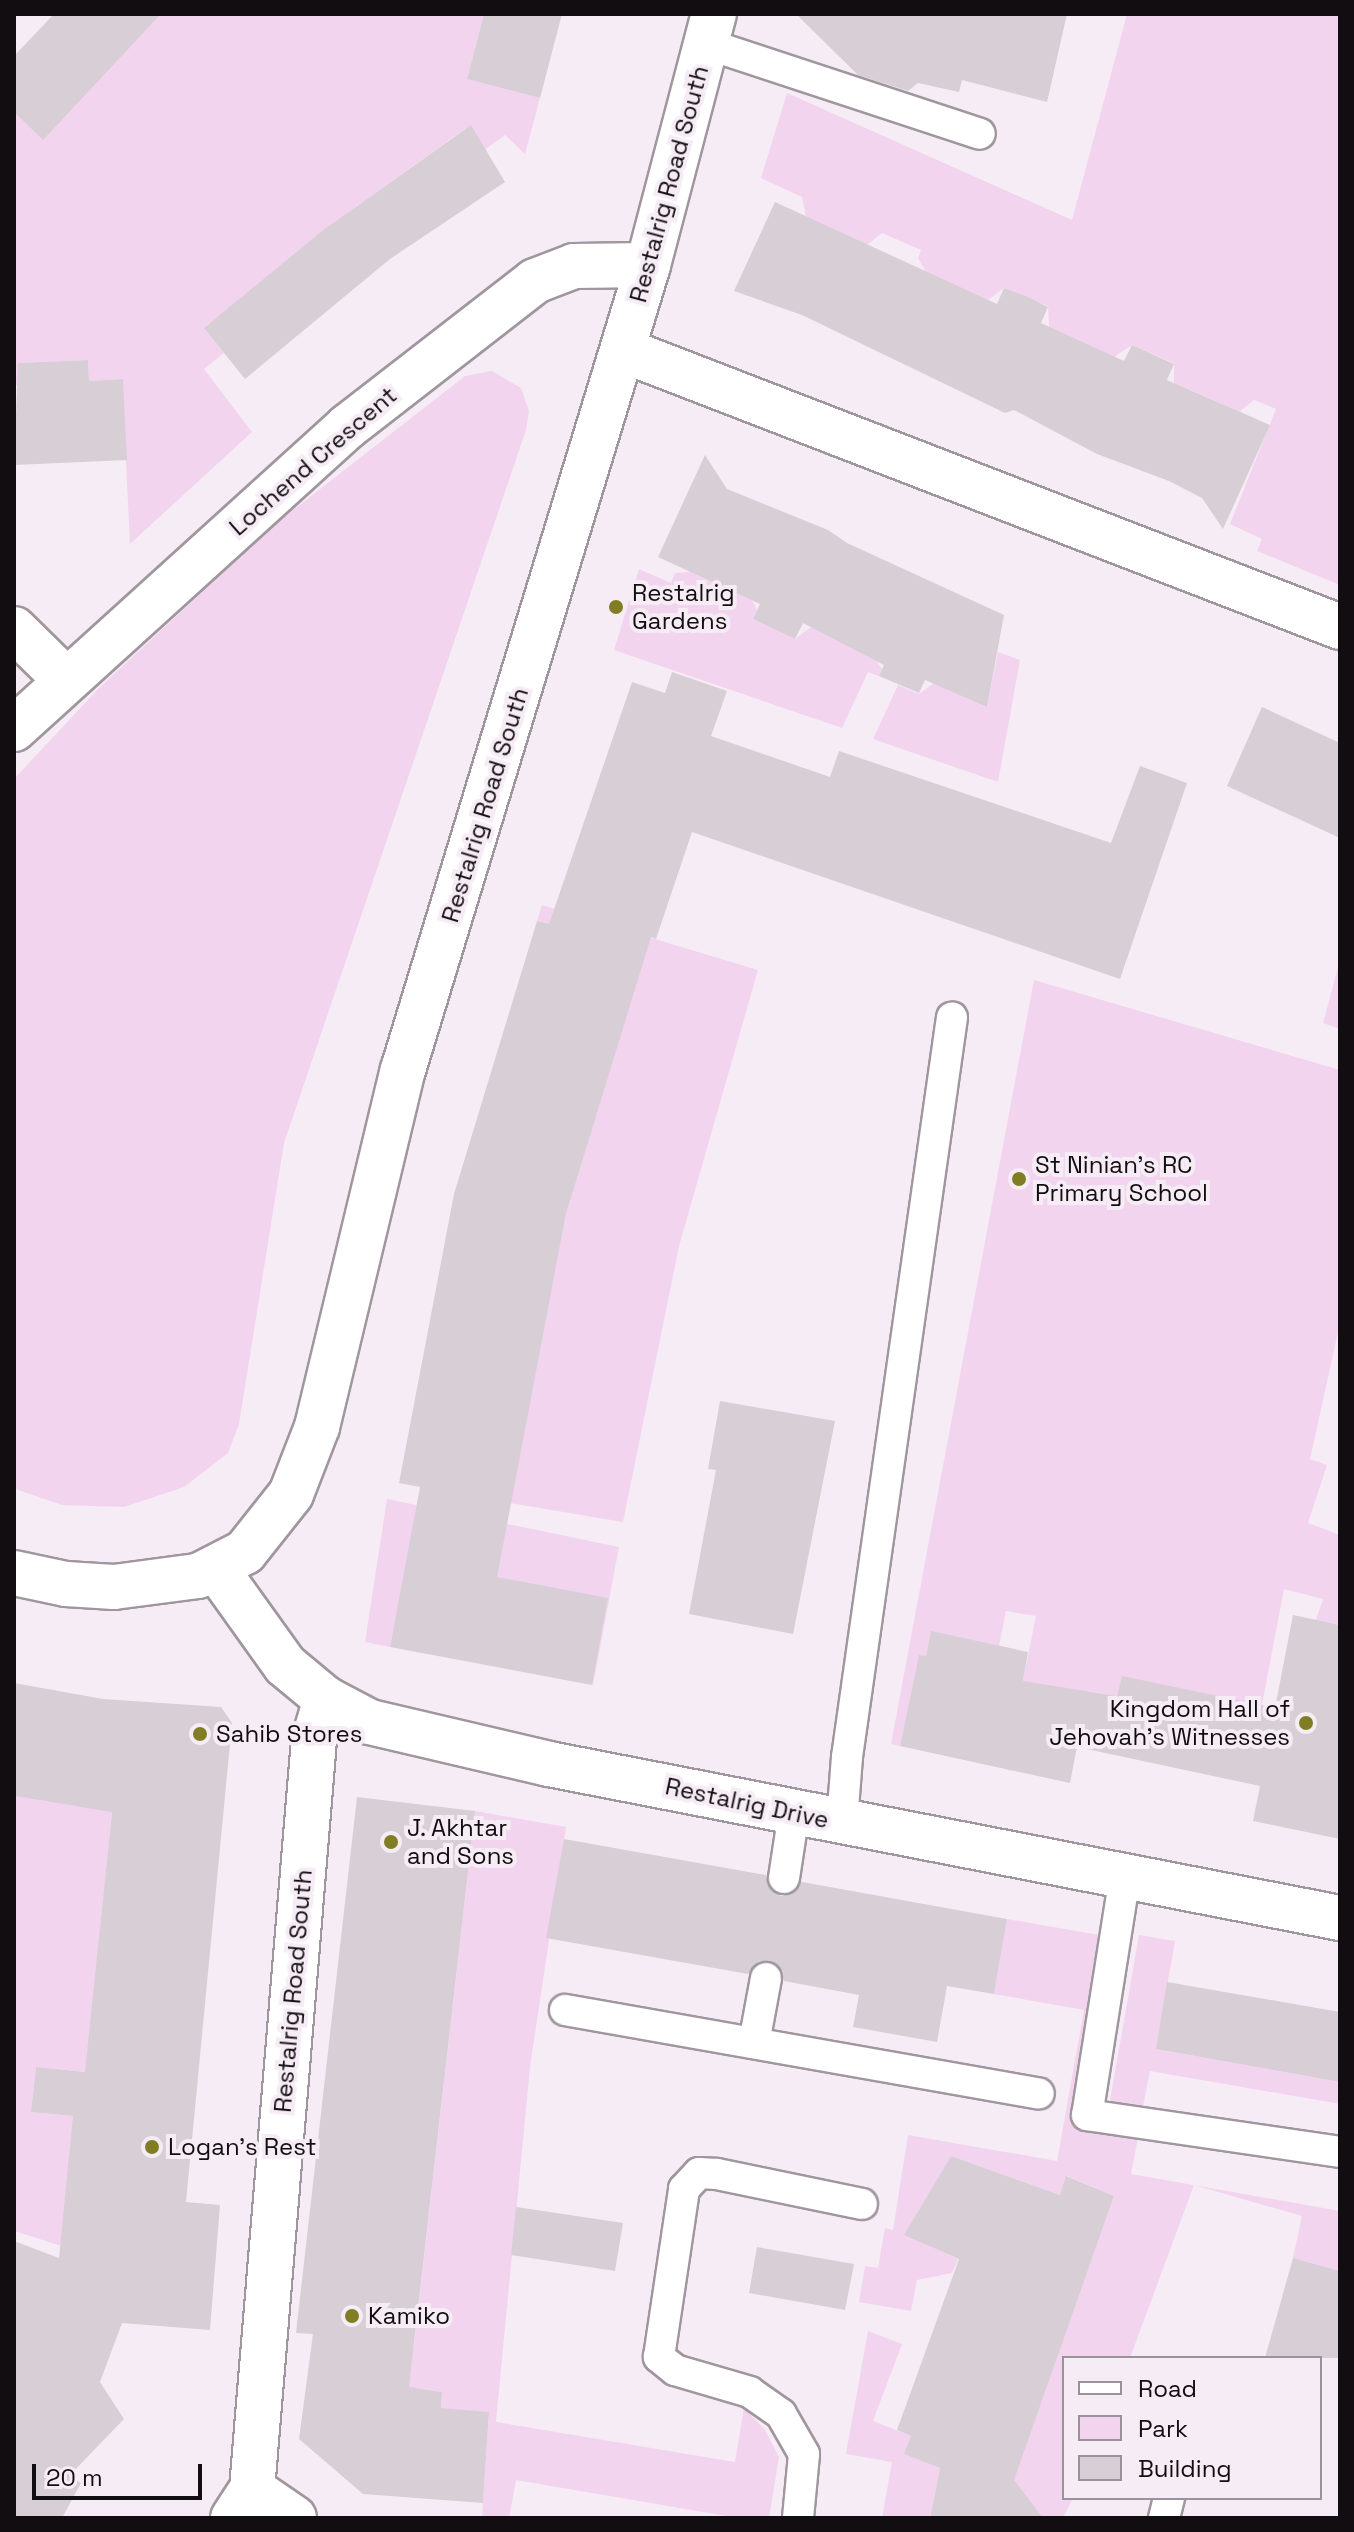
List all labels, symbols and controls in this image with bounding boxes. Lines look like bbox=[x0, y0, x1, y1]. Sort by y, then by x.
street label: Restalrig Road South bbox=[624, 62, 714, 306]
street label: Lochend Crescent bbox=[223, 380, 403, 542]
place label: Restalrig Gardens bbox=[632, 579, 735, 635]
marker: Restalrig Gardens bbox=[607, 598, 625, 616]
street label: Restalrig Road South bbox=[436, 684, 534, 926]
place label: St Ninian's RC Primary School bbox=[1035, 1151, 1208, 1207]
marker: St Ninian's RC Primary School bbox=[1010, 1170, 1028, 1188]
place label: Kingdom Hall of Jehovah's Witnesses bbox=[1049, 1695, 1290, 1751]
marker: Kingdom Hall of Jehovah's Witnesses bbox=[1297, 1714, 1315, 1732]
place label: Sahib Stores bbox=[216, 1720, 362, 1748]
marker: Sahib Stores bbox=[191, 1725, 209, 1743]
street label: Restalrig Drive bbox=[663, 1772, 831, 1834]
place label: J. Akhtar and Sons bbox=[407, 1814, 514, 1870]
marker: J. Akhtar and Sons bbox=[382, 1833, 400, 1851]
street label: Restalrig Road South bbox=[268, 1868, 318, 2114]
place label: Logan’s Rest bbox=[168, 2133, 317, 2161]
marker: Logan’s Rest bbox=[143, 2138, 161, 2156]
place label: Kamiko bbox=[368, 2302, 450, 2330]
marker: Kamiko bbox=[343, 2307, 361, 2325]
legend bbox=[1062, 2356, 1322, 2500]
text: Road bbox=[1138, 2373, 1197, 2404]
text: Park bbox=[1138, 2413, 1188, 2444]
scale bar bbox=[36, 2448, 206, 2498]
text: Building bbox=[1138, 2453, 1232, 2484]
text: 20 m bbox=[46, 2462, 103, 2493]

